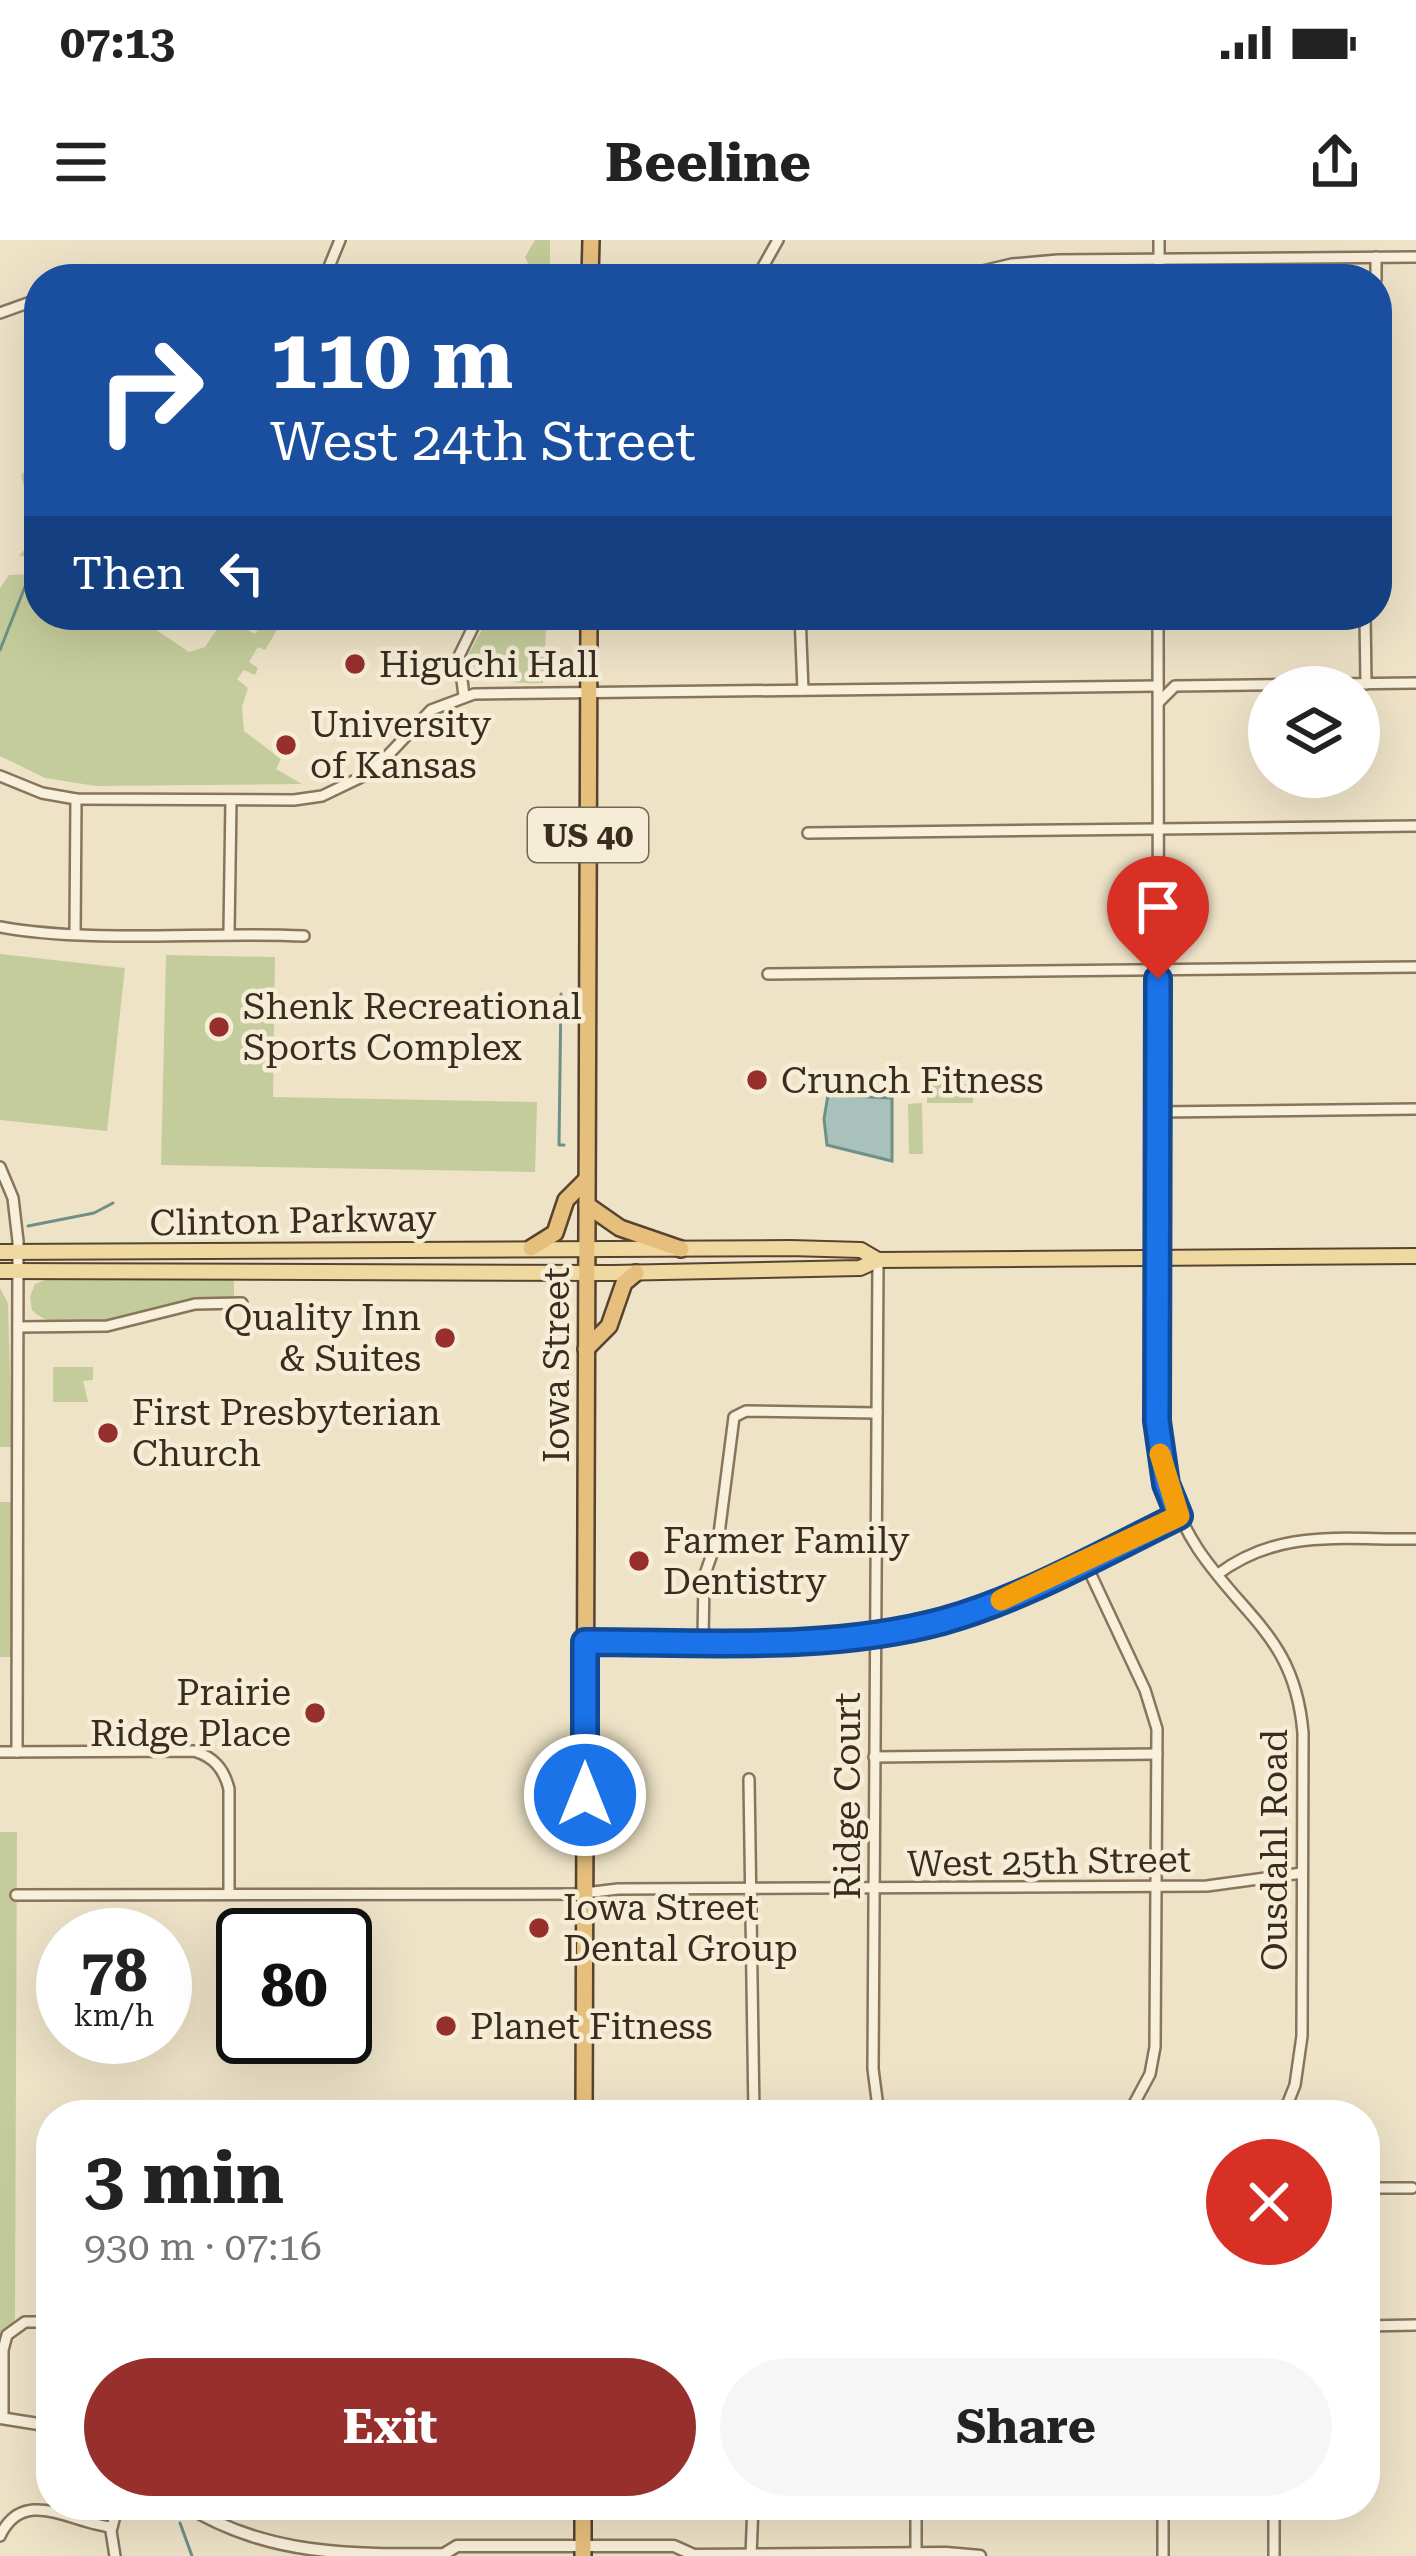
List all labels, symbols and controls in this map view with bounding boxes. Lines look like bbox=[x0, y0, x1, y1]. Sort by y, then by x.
text: 07:13 bbox=[60, 16, 175, 69]
icon: menu bbox=[48, 129, 114, 195]
icon: share bbox=[1302, 129, 1368, 195]
text: Beeline bbox=[605, 131, 811, 194]
text: 110 m bbox=[270, 310, 513, 408]
icon: right bbox=[72, 312, 228, 468]
text: West 24th Street bbox=[270, 410, 696, 473]
icon: left bbox=[209, 540, 275, 606]
text: Then bbox=[72, 547, 185, 600]
place label: Higuchi Hall bbox=[379, 644, 599, 686]
marker: Higuchi Hall bbox=[342, 651, 368, 677]
map controls bbox=[1248, 666, 1380, 798]
button: layers bbox=[1248, 666, 1380, 798]
place label: University of Kansas bbox=[310, 704, 492, 787]
marker: University of Kansas bbox=[273, 732, 299, 758]
road number: US 40 bbox=[528, 808, 648, 862]
pin bbox=[1107, 856, 1209, 979]
icon: arrive bbox=[1125, 874, 1191, 940]
place label: Shenk Recreational Sports Complex bbox=[243, 986, 582, 1069]
marker: Shenk Recreational Sports Complex bbox=[206, 1014, 232, 1040]
place label: Crunch Fitness bbox=[781, 1060, 1043, 1102]
marker: Crunch Fitness bbox=[744, 1067, 770, 1093]
street label: Clinton Parkway bbox=[149, 1197, 438, 1245]
street label: Iowa Street bbox=[536, 1267, 578, 1463]
place label: Quality Inn & Suites bbox=[224, 1297, 421, 1380]
marker: Quality Inn & Suites bbox=[432, 1325, 458, 1351]
place label: First Presbyterian Church bbox=[132, 1392, 441, 1475]
marker: First Presbyterian Church bbox=[95, 1420, 121, 1446]
place label: Farmer Family Dentistry bbox=[663, 1520, 910, 1603]
marker: Farmer Family Dentistry bbox=[626, 1548, 652, 1574]
place label: Prairie Ridge Place bbox=[90, 1672, 291, 1755]
street label: Ridge Court bbox=[827, 1692, 869, 1900]
marker: Prairie Ridge Place bbox=[302, 1700, 328, 1726]
street label: Ousdahl Road bbox=[1254, 1729, 1296, 1971]
position arrow bbox=[522, 1732, 648, 1858]
street label: West 25th Street bbox=[907, 1839, 1191, 1885]
place label: Iowa Street Dental Group bbox=[563, 1887, 798, 1970]
speed limit sign: 80 bbox=[216, 1908, 372, 2064]
marker: Iowa Street Dental Group bbox=[526, 1915, 552, 1941]
text: 78 bbox=[80, 1935, 148, 2006]
text: km/h bbox=[74, 1998, 154, 2033]
place label: Planet Fitness bbox=[470, 2006, 713, 2048]
marker: Planet Fitness bbox=[433, 2013, 459, 2039]
text: 3 min bbox=[84, 2136, 284, 2221]
button: close bbox=[1206, 2139, 1332, 2265]
text: 930 m · 07:16 bbox=[84, 2224, 322, 2270]
button: Exit bbox=[84, 2358, 696, 2496]
button: Share bbox=[720, 2358, 1332, 2496]

